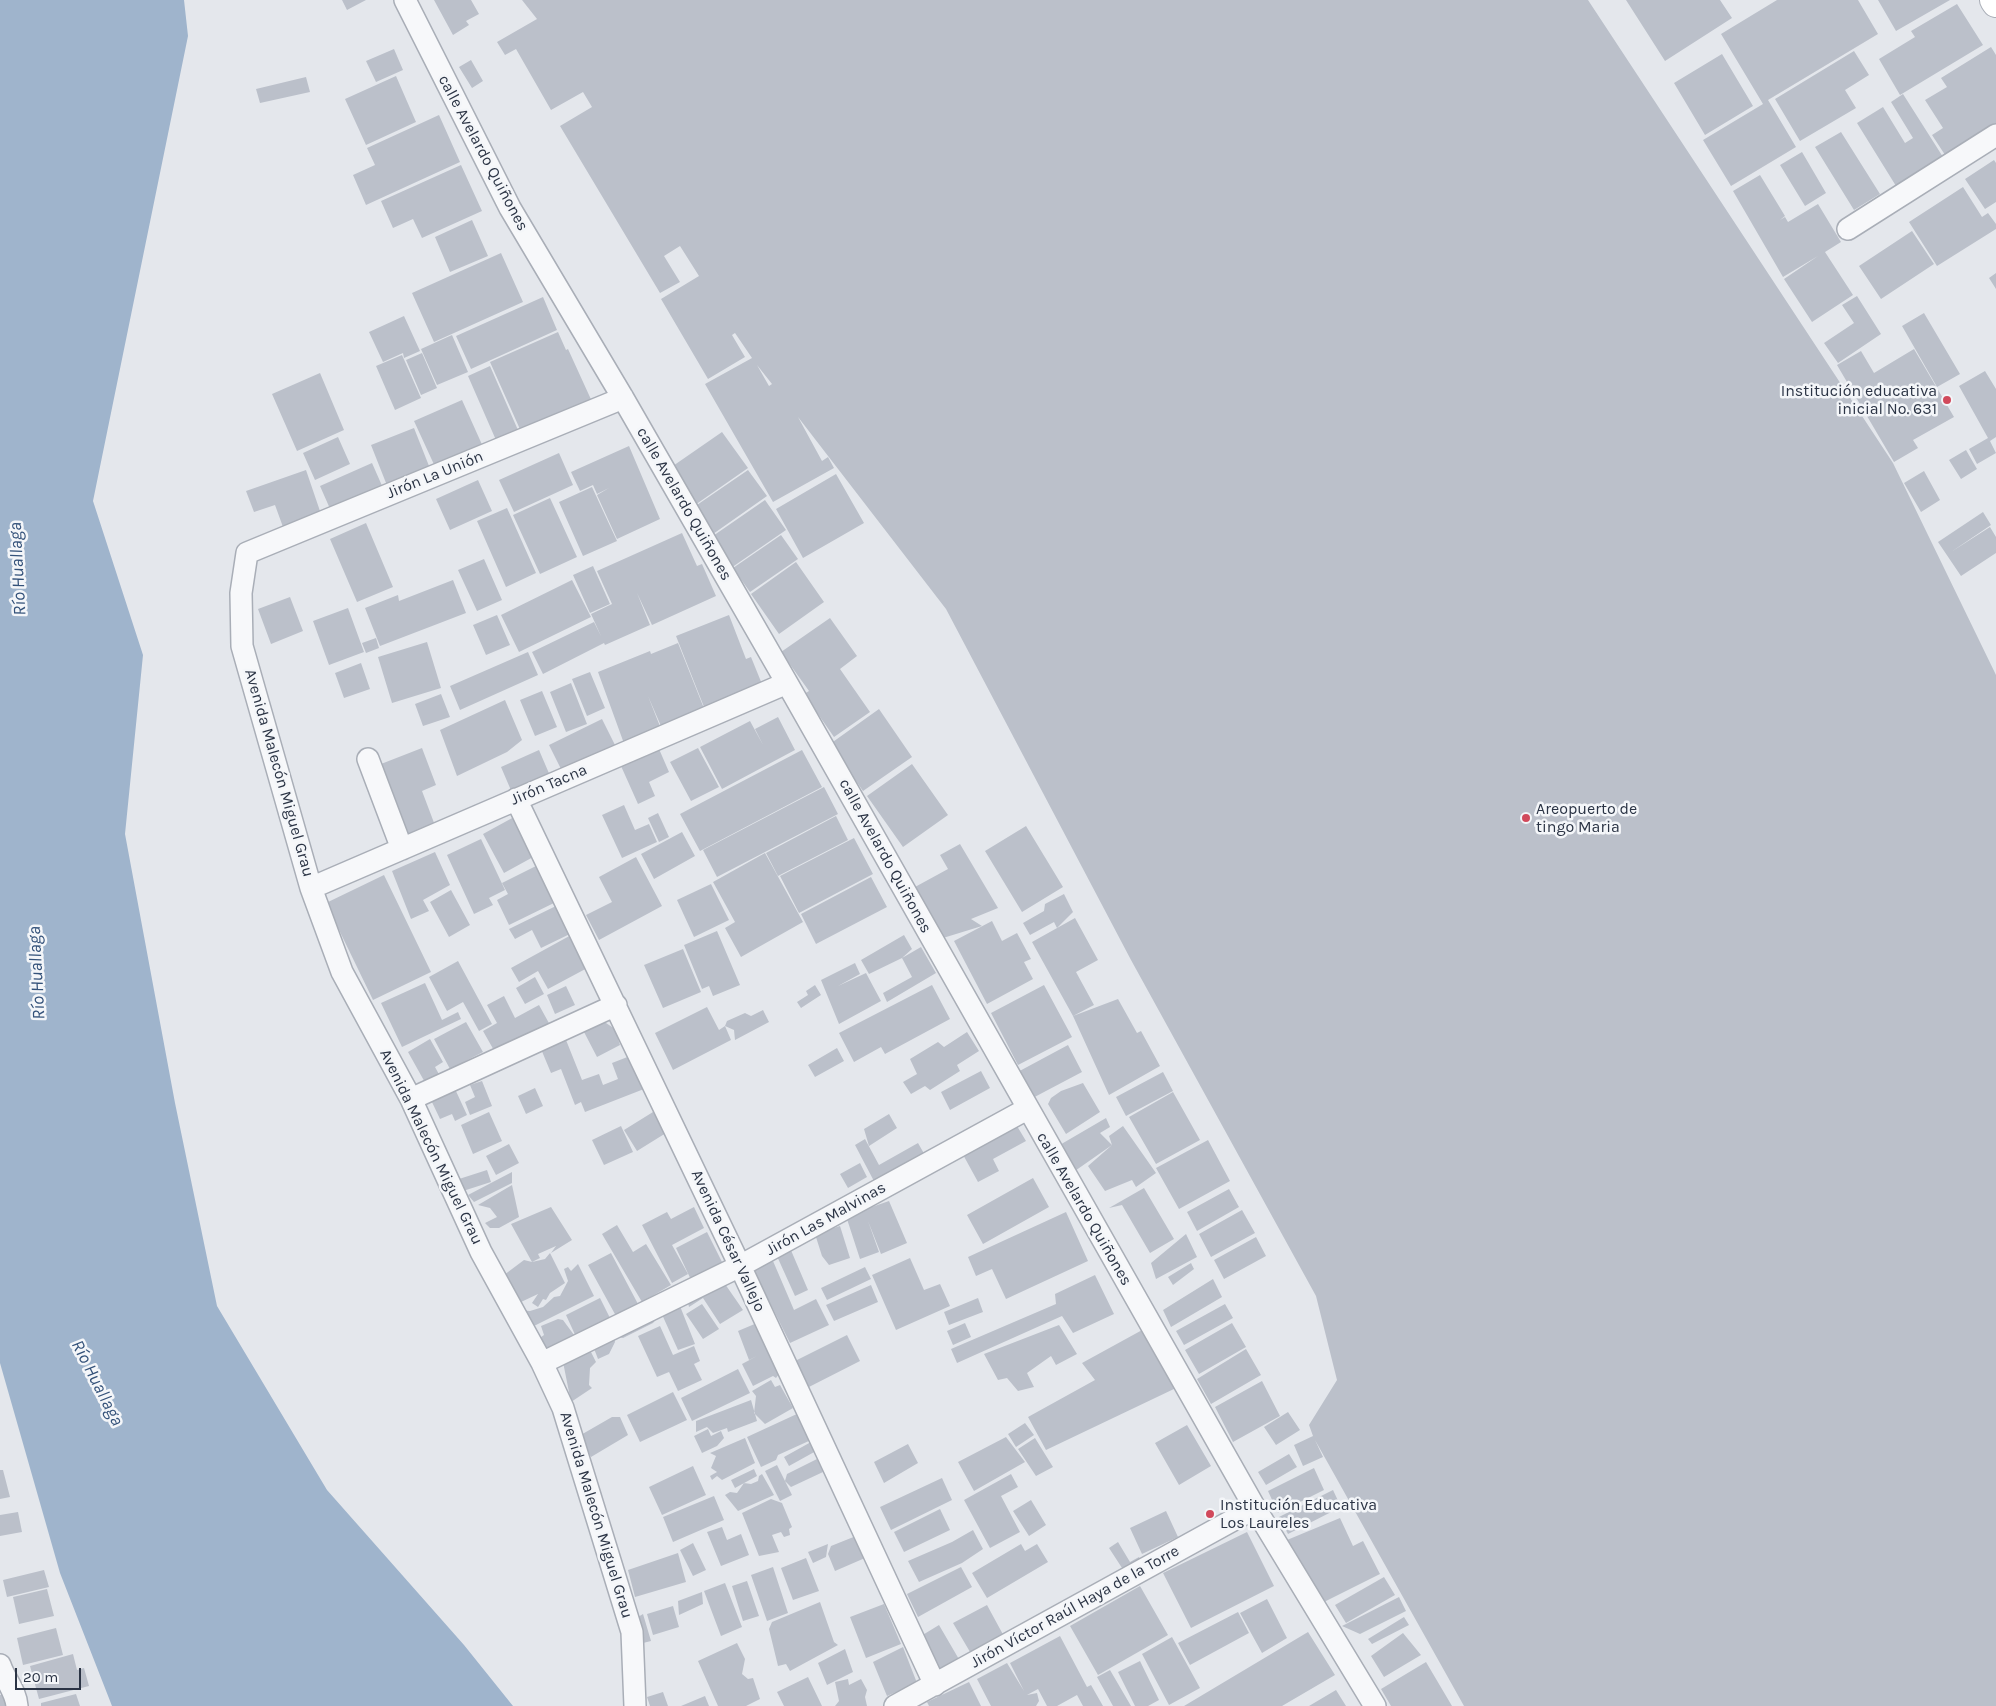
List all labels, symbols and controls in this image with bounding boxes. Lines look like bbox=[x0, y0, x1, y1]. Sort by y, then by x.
street label: calle Avelardo Quiñones bbox=[434, 72, 532, 234]
place label: Institución educativa inicial No. 631 bbox=[1781, 381, 1937, 419]
marker: Institución educativa inicial No. 631 bbox=[1941, 394, 1953, 406]
street label: calle Avelardo Quiñones bbox=[632, 424, 736, 584]
street label: Jirón La Unión bbox=[384, 447, 486, 503]
water label: Río Huallaga bbox=[5, 522, 31, 616]
street label: Avenida Malecón Miguel Grau bbox=[240, 667, 318, 879]
street label: Jirón Tacna bbox=[508, 760, 590, 810]
street label: calle Avelardo Quiñones bbox=[834, 775, 936, 937]
place label: Areopuerto de tingo Maria bbox=[1536, 799, 1637, 837]
marker: Areopuerto de tingo Maria bbox=[1520, 812, 1532, 824]
water label: Río Huallaga bbox=[24, 926, 50, 1020]
street label: Avenida Malecón Miguel Grau bbox=[375, 1046, 487, 1248]
street label: calle Avelardo Quiñones bbox=[1032, 1129, 1136, 1289]
street label: Avenida César Vallejo bbox=[687, 1167, 769, 1315]
street label: Jirón Las Malvinas bbox=[763, 1178, 889, 1260]
water label: Río Huallaga bbox=[66, 1336, 128, 1430]
street label: Avenida Malecón Miguel Grau bbox=[555, 1409, 637, 1621]
place label: Institución Educativa Los Laureles bbox=[1220, 1495, 1377, 1533]
marker: Institución Educativa Los Laureles bbox=[1204, 1508, 1216, 1520]
street label: Jirón Víctor Raúl Haya de la Torre bbox=[967, 1542, 1183, 1672]
scale bar bbox=[18, 1658, 84, 1690]
text: 20 m bbox=[23, 1668, 58, 1686]

